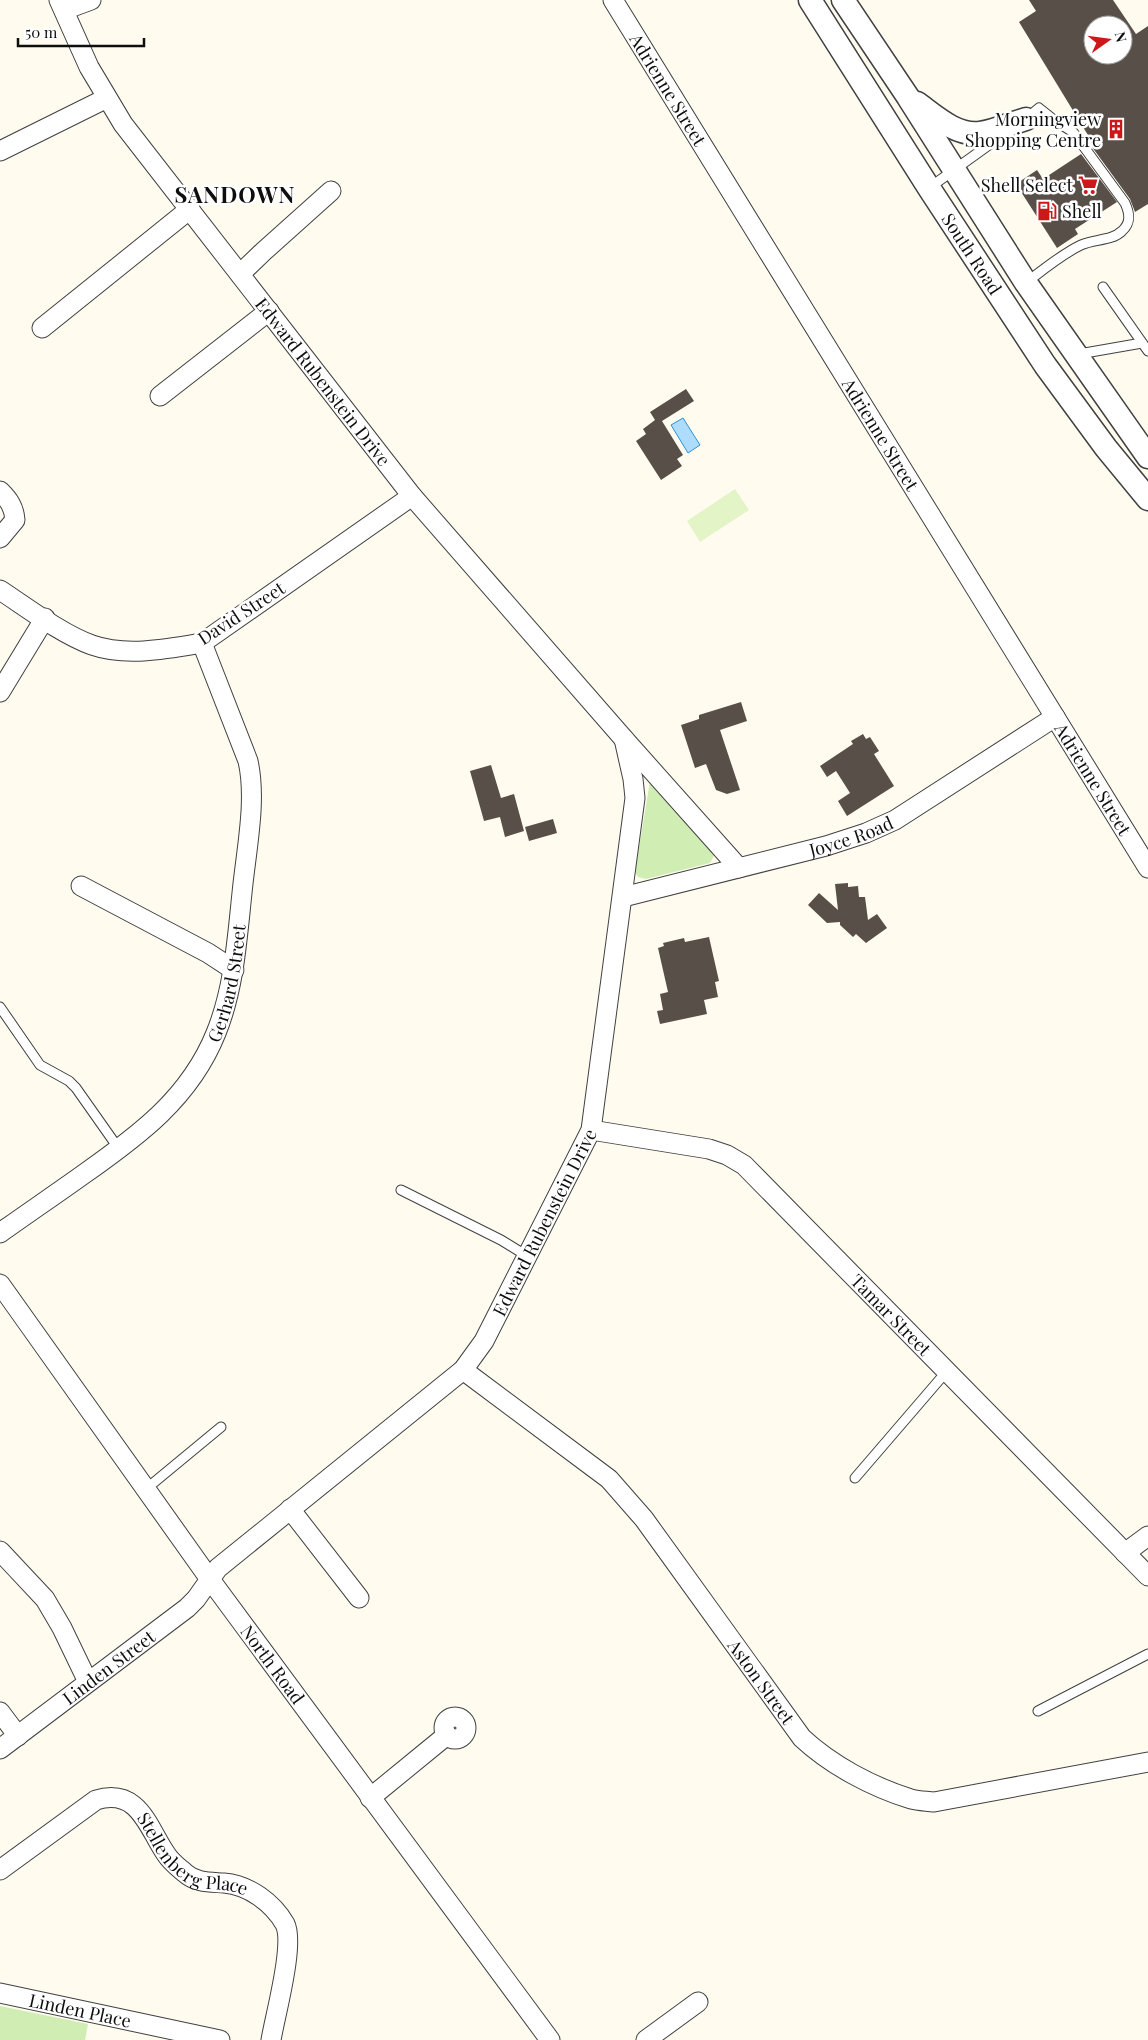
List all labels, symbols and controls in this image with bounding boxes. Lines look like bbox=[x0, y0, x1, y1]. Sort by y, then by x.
scale bar bbox=[18, 15, 144, 47]
north arrow bbox=[1083, 15, 1133, 65]
text: 50 m bbox=[25, 22, 58, 42]
street label: Adrienne Street bbox=[624, 28, 712, 151]
text: N bbox=[1111, 30, 1132, 44]
place label: Morningview Shopping Centre bbox=[965, 107, 1101, 152]
building icon: Morningview Shopping Centre bbox=[1105, 118, 1127, 140]
place label: Shell Select bbox=[981, 173, 1074, 197]
supermarket icon: Shell Select bbox=[1077, 174, 1099, 196]
district label: SANDOWN bbox=[175, 179, 295, 209]
place label: Shell bbox=[1062, 199, 1102, 223]
fuel station icon: Shell bbox=[1036, 200, 1058, 222]
street label: South Road bbox=[937, 208, 1008, 299]
street label: Edward Rubenstein Drive bbox=[250, 293, 396, 471]
street label: Adrienne Street bbox=[836, 373, 925, 495]
street label: David Street bbox=[193, 576, 290, 650]
street label: Adrienne Street bbox=[1049, 717, 1137, 840]
street label: Joyce Road bbox=[806, 810, 897, 862]
street label: Gerhard Street bbox=[202, 923, 251, 1046]
street label: Edward Rubenstein Drive bbox=[487, 1124, 602, 1320]
street label: Tamar Street bbox=[846, 1269, 937, 1361]
street label: North Road bbox=[236, 1620, 310, 1709]
street label: Linden Street bbox=[58, 1624, 160, 1710]
street label: Aston Street bbox=[722, 1634, 801, 1729]
street label: Stellenberg Place bbox=[132, 1807, 252, 1900]
street label: Linden Place bbox=[27, 1988, 133, 2033]

